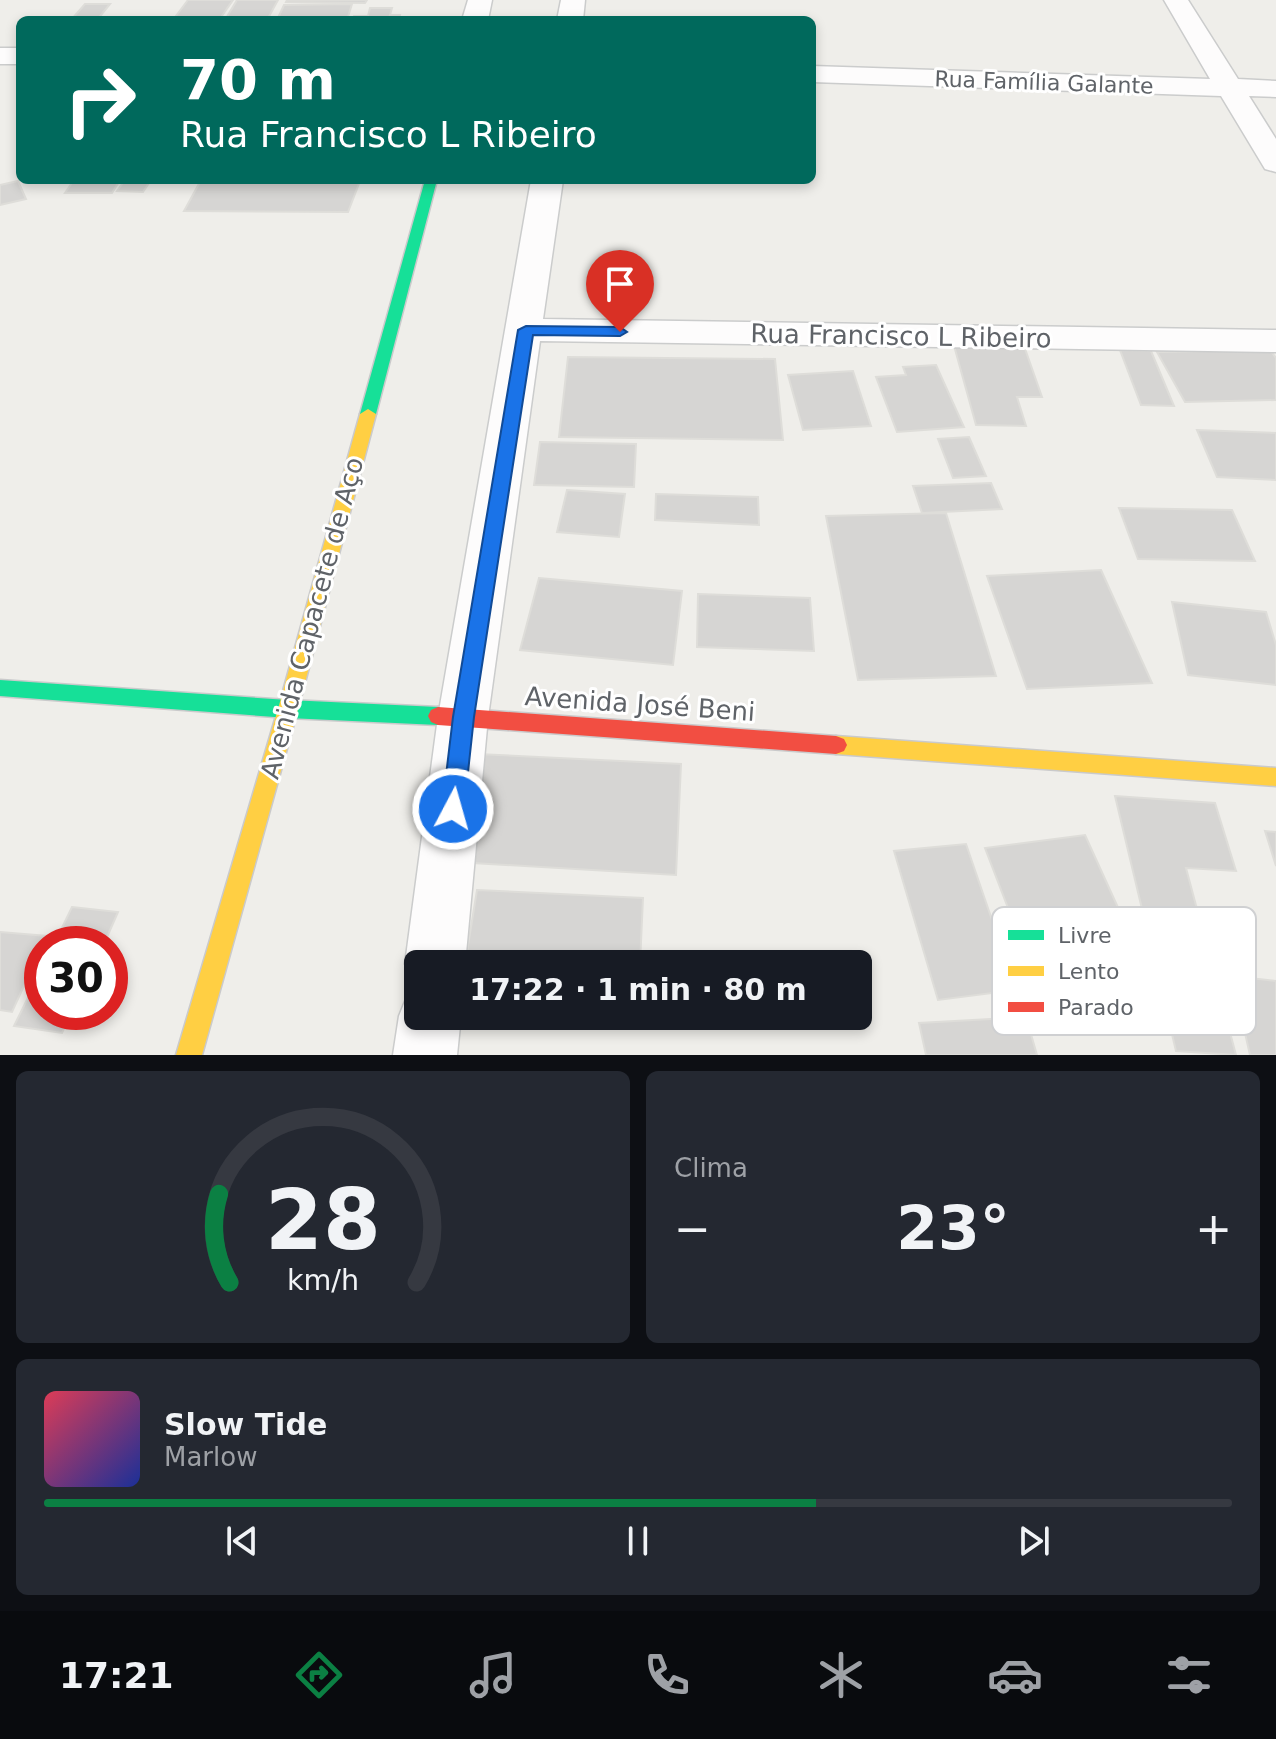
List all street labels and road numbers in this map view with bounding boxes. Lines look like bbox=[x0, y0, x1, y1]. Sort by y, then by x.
street label: Rua Família Galante bbox=[934, 66, 1154, 99]
street label: Rua Francisco L Ribeiro bbox=[750, 318, 1052, 354]
street label: Avenida Capacete de Aço bbox=[255, 454, 369, 782]
street label: Avenida José Beni bbox=[524, 681, 756, 727]

